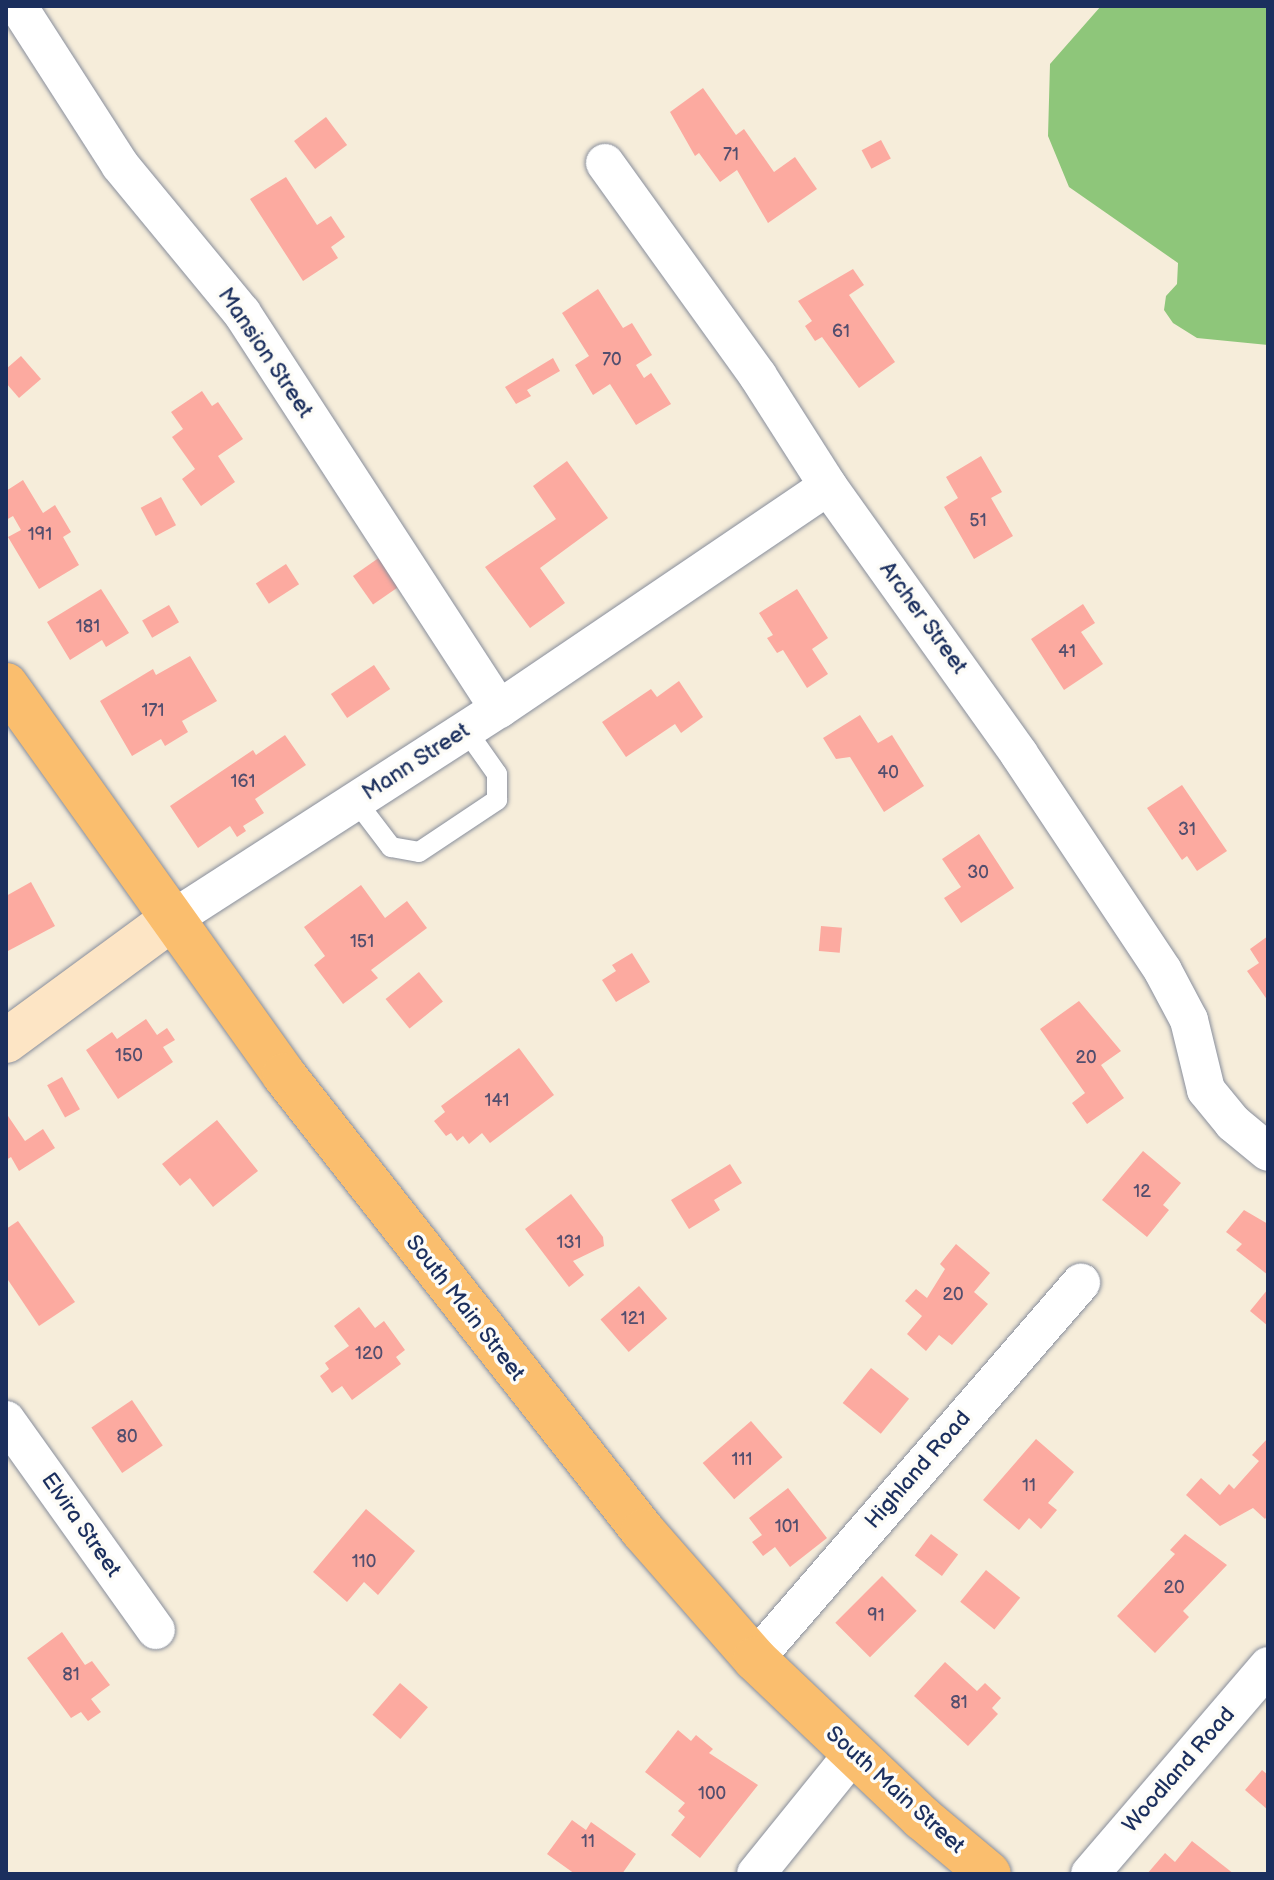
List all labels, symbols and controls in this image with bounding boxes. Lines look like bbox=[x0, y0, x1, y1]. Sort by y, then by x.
house number: 71 bbox=[723, 144, 739, 166]
street label: Mansion Street bbox=[212, 283, 318, 423]
house number: 61 bbox=[832, 321, 850, 343]
house number: 70 bbox=[602, 349, 622, 371]
house number: 51 bbox=[969, 510, 987, 532]
house number: 191 bbox=[28, 524, 52, 546]
street label: Archer Street bbox=[873, 557, 973, 679]
house number: 181 bbox=[76, 616, 100, 638]
house number: 41 bbox=[1058, 641, 1076, 663]
house number: 171 bbox=[142, 700, 164, 722]
street label: Mann Street bbox=[357, 718, 475, 806]
house number: 40 bbox=[877, 762, 899, 784]
house number: 161 bbox=[231, 771, 255, 793]
house number: 31 bbox=[1178, 819, 1196, 841]
house number: 30 bbox=[967, 862, 989, 884]
house number: 151 bbox=[350, 931, 374, 953]
house number: 150 bbox=[115, 1045, 143, 1067]
house number: 20 bbox=[1075, 1047, 1097, 1069]
house number: 141 bbox=[485, 1090, 509, 1112]
house number: 12 bbox=[1133, 1181, 1151, 1203]
street label: South Main Street bbox=[400, 1230, 530, 1386]
house number: 131 bbox=[556, 1232, 582, 1254]
house number: 20 bbox=[942, 1284, 964, 1306]
house number: 121 bbox=[621, 1308, 645, 1330]
house number: 120 bbox=[355, 1343, 383, 1365]
street label: Highland Road bbox=[860, 1406, 976, 1534]
house number: 80 bbox=[116, 1426, 138, 1448]
house number: 111 bbox=[732, 1449, 752, 1471]
street label: Elvira Street bbox=[35, 1468, 127, 1582]
house number: 11 bbox=[1022, 1475, 1036, 1497]
house number: 101 bbox=[775, 1516, 799, 1538]
house number: 110 bbox=[352, 1551, 376, 1573]
house number: 20 bbox=[1163, 1577, 1185, 1599]
house number: 91 bbox=[867, 1605, 885, 1627]
house number: 81 bbox=[62, 1664, 80, 1686]
house number: 81 bbox=[950, 1692, 968, 1714]
street label: Woodland Road bbox=[1117, 1702, 1241, 1838]
street label: South Main Street bbox=[820, 1721, 970, 1859]
house number: 100 bbox=[698, 1783, 726, 1805]
house number: 11 bbox=[581, 1831, 595, 1853]

